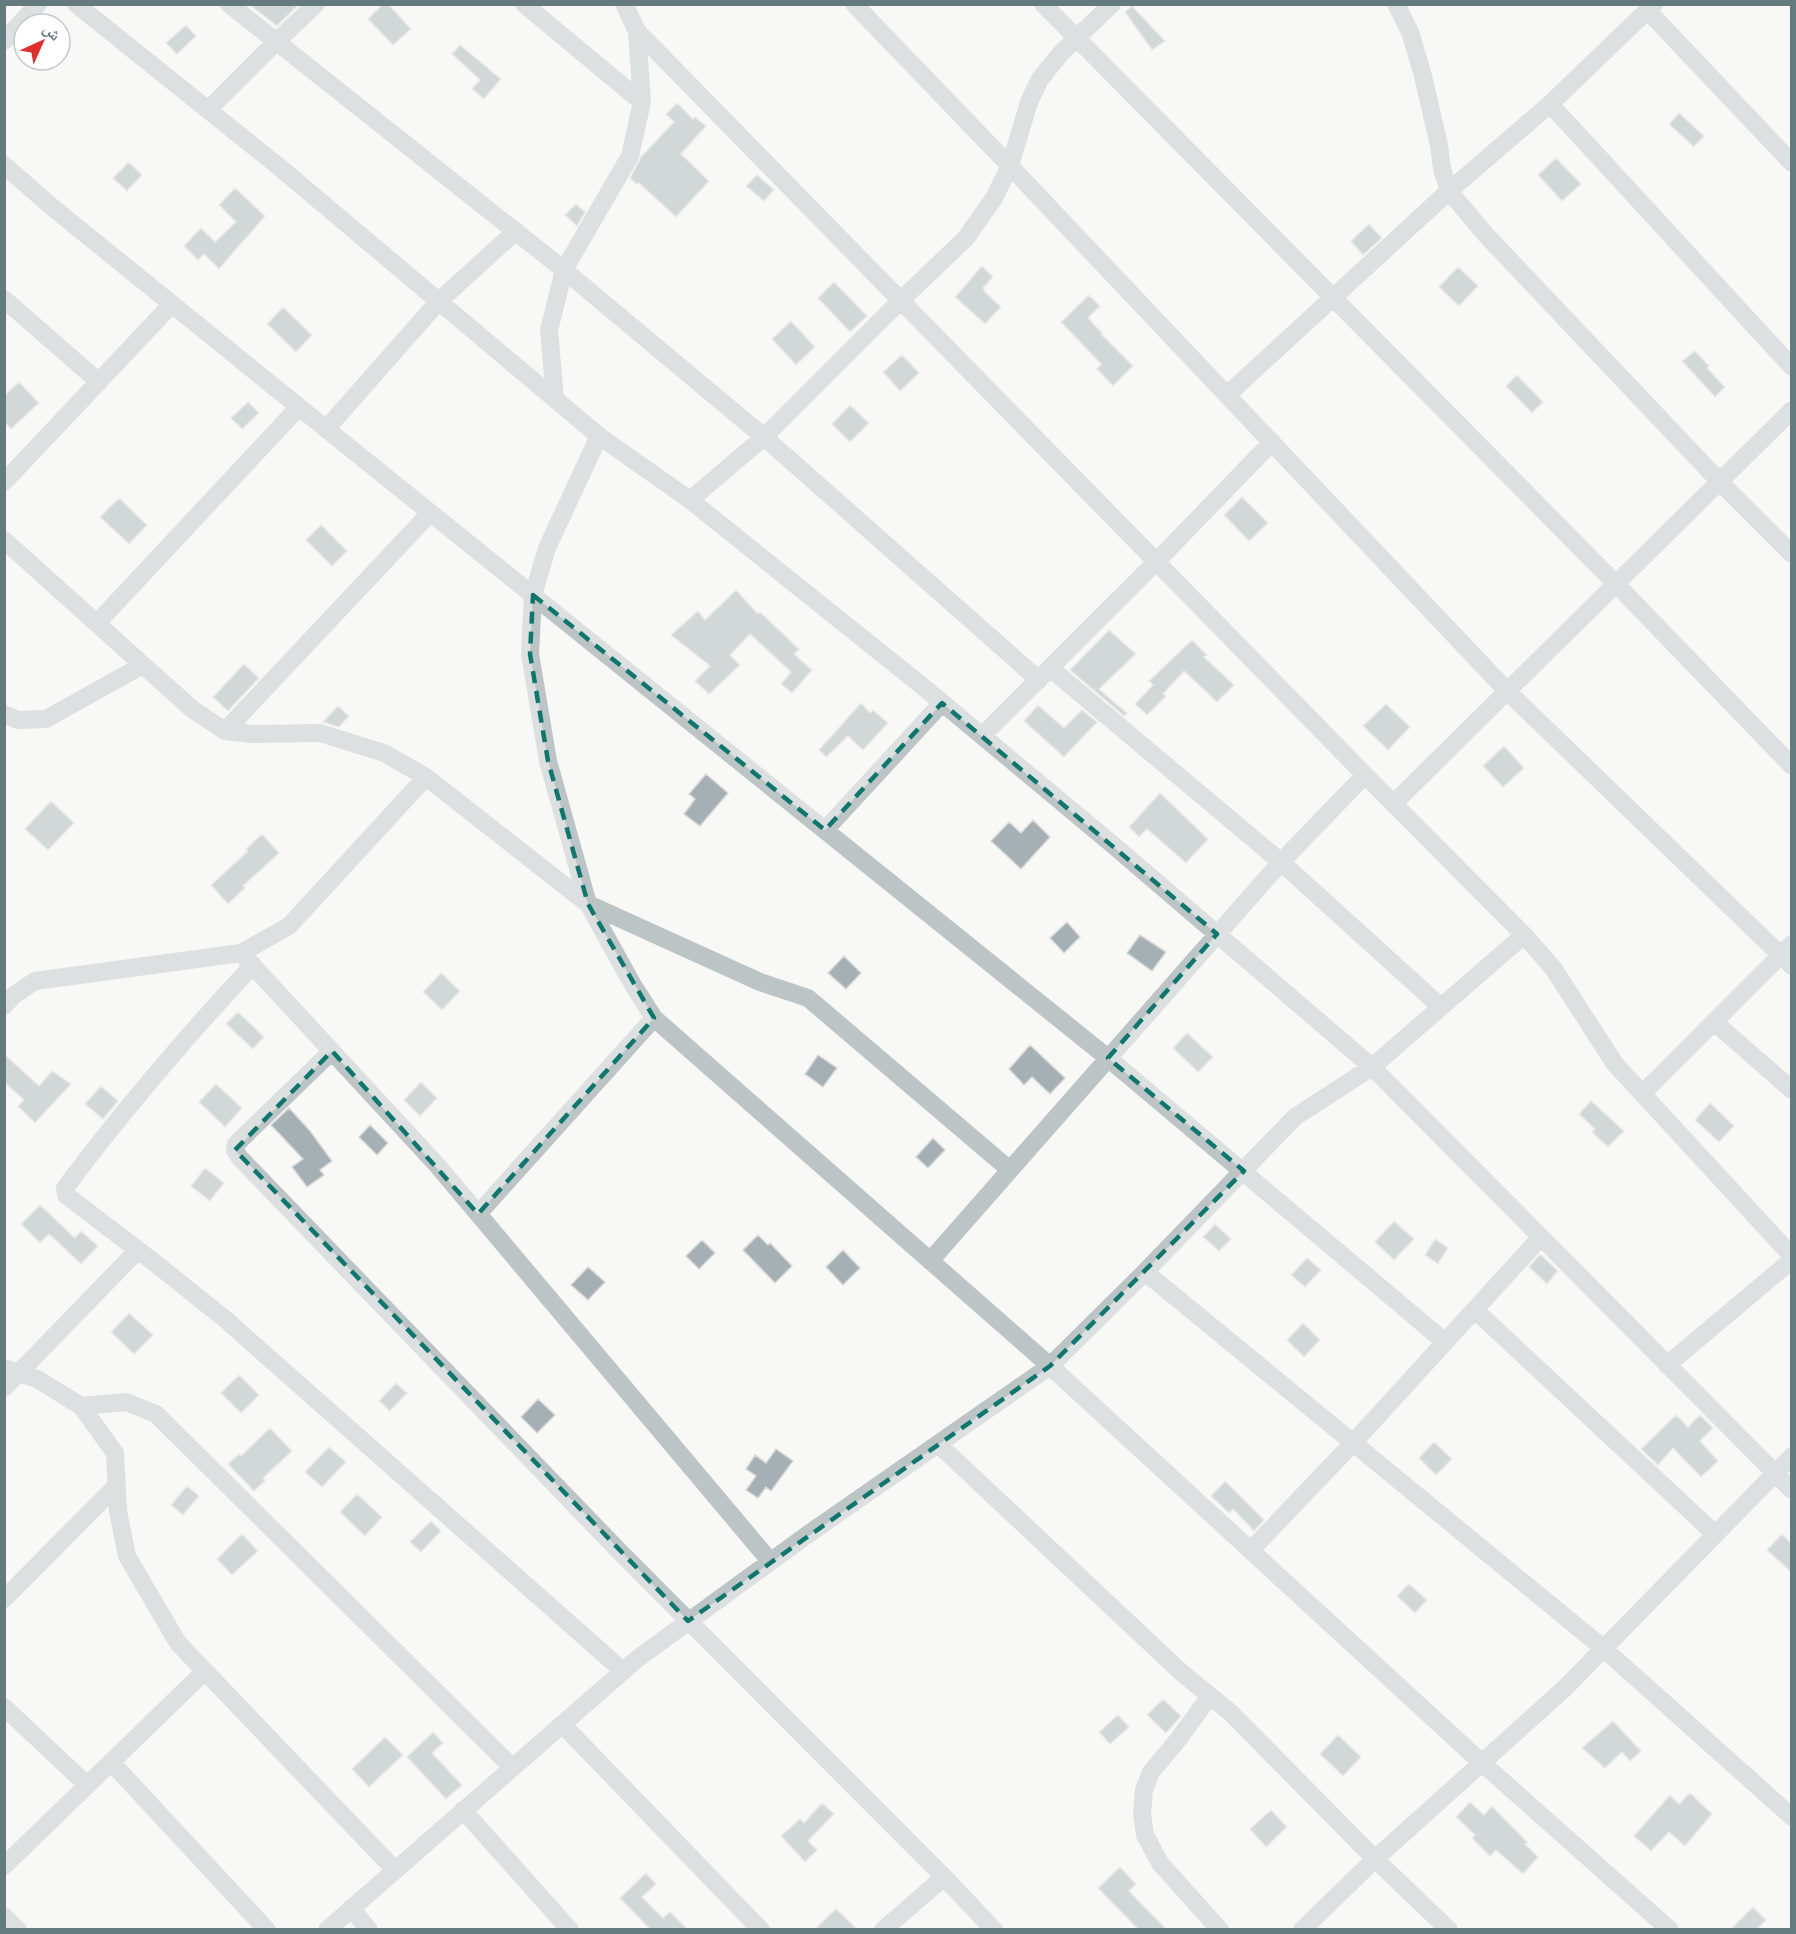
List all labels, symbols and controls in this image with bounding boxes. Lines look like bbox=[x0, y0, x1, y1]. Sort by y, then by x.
north arrow bbox=[12, 12, 72, 72]
text: ش bbox=[40, 18, 66, 44]

